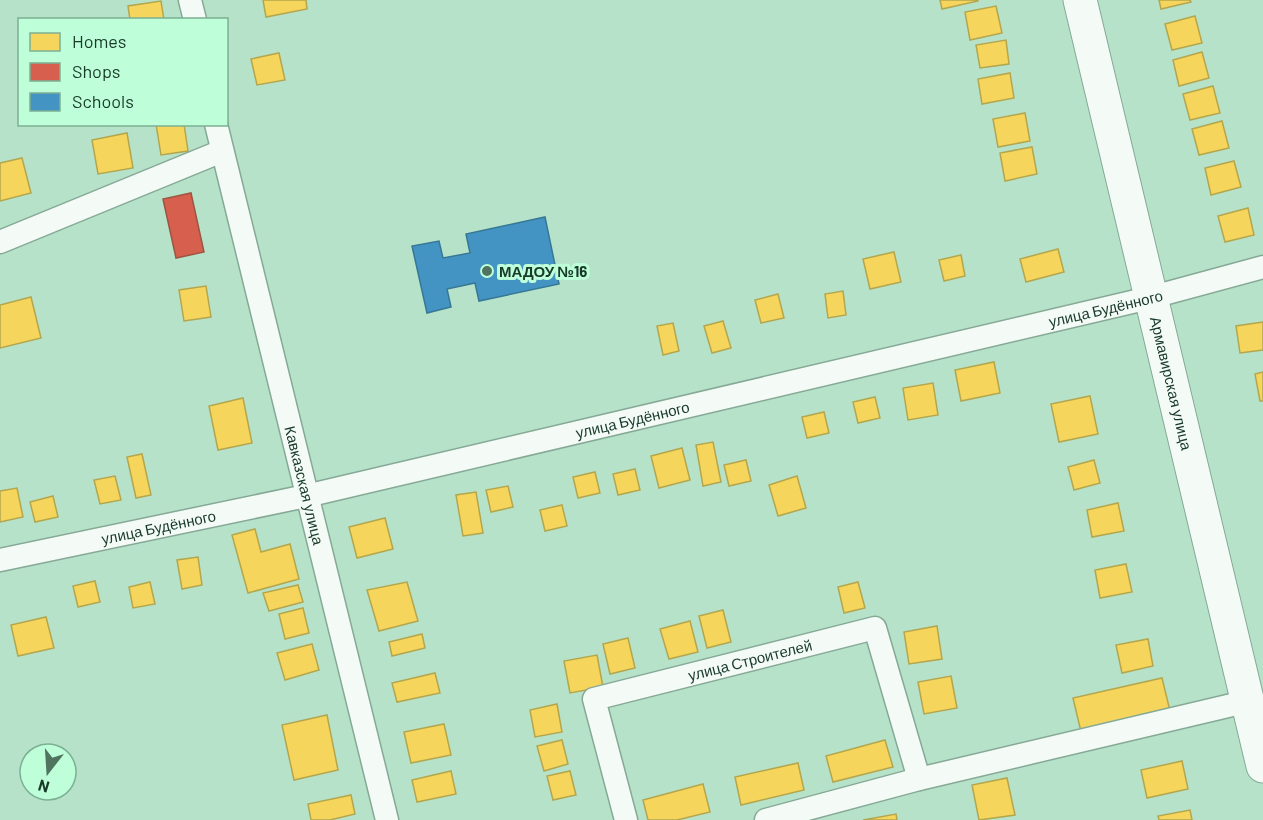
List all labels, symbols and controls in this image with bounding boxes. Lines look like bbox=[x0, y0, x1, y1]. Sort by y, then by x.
legend bbox=[18, 18, 228, 126]
text: Homes bbox=[72, 30, 126, 52]
text: Shops bbox=[72, 60, 121, 82]
text: Schools bbox=[72, 90, 134, 112]
place label: МАДОУ №16 bbox=[499, 262, 587, 280]
marker: МАДОУ №16 bbox=[480, 264, 494, 278]
street label: улица Будённого bbox=[1047, 286, 1165, 330]
street label: Армавирская улица bbox=[1147, 315, 1196, 453]
street label: улица Будённого bbox=[574, 397, 691, 441]
street label: Кавказская улица bbox=[281, 424, 328, 547]
street label: улица Будённого bbox=[100, 506, 217, 548]
street label: улица Строителей bbox=[686, 635, 814, 684]
north arrow bbox=[18, 742, 78, 802]
text: N bbox=[36, 776, 51, 797]

